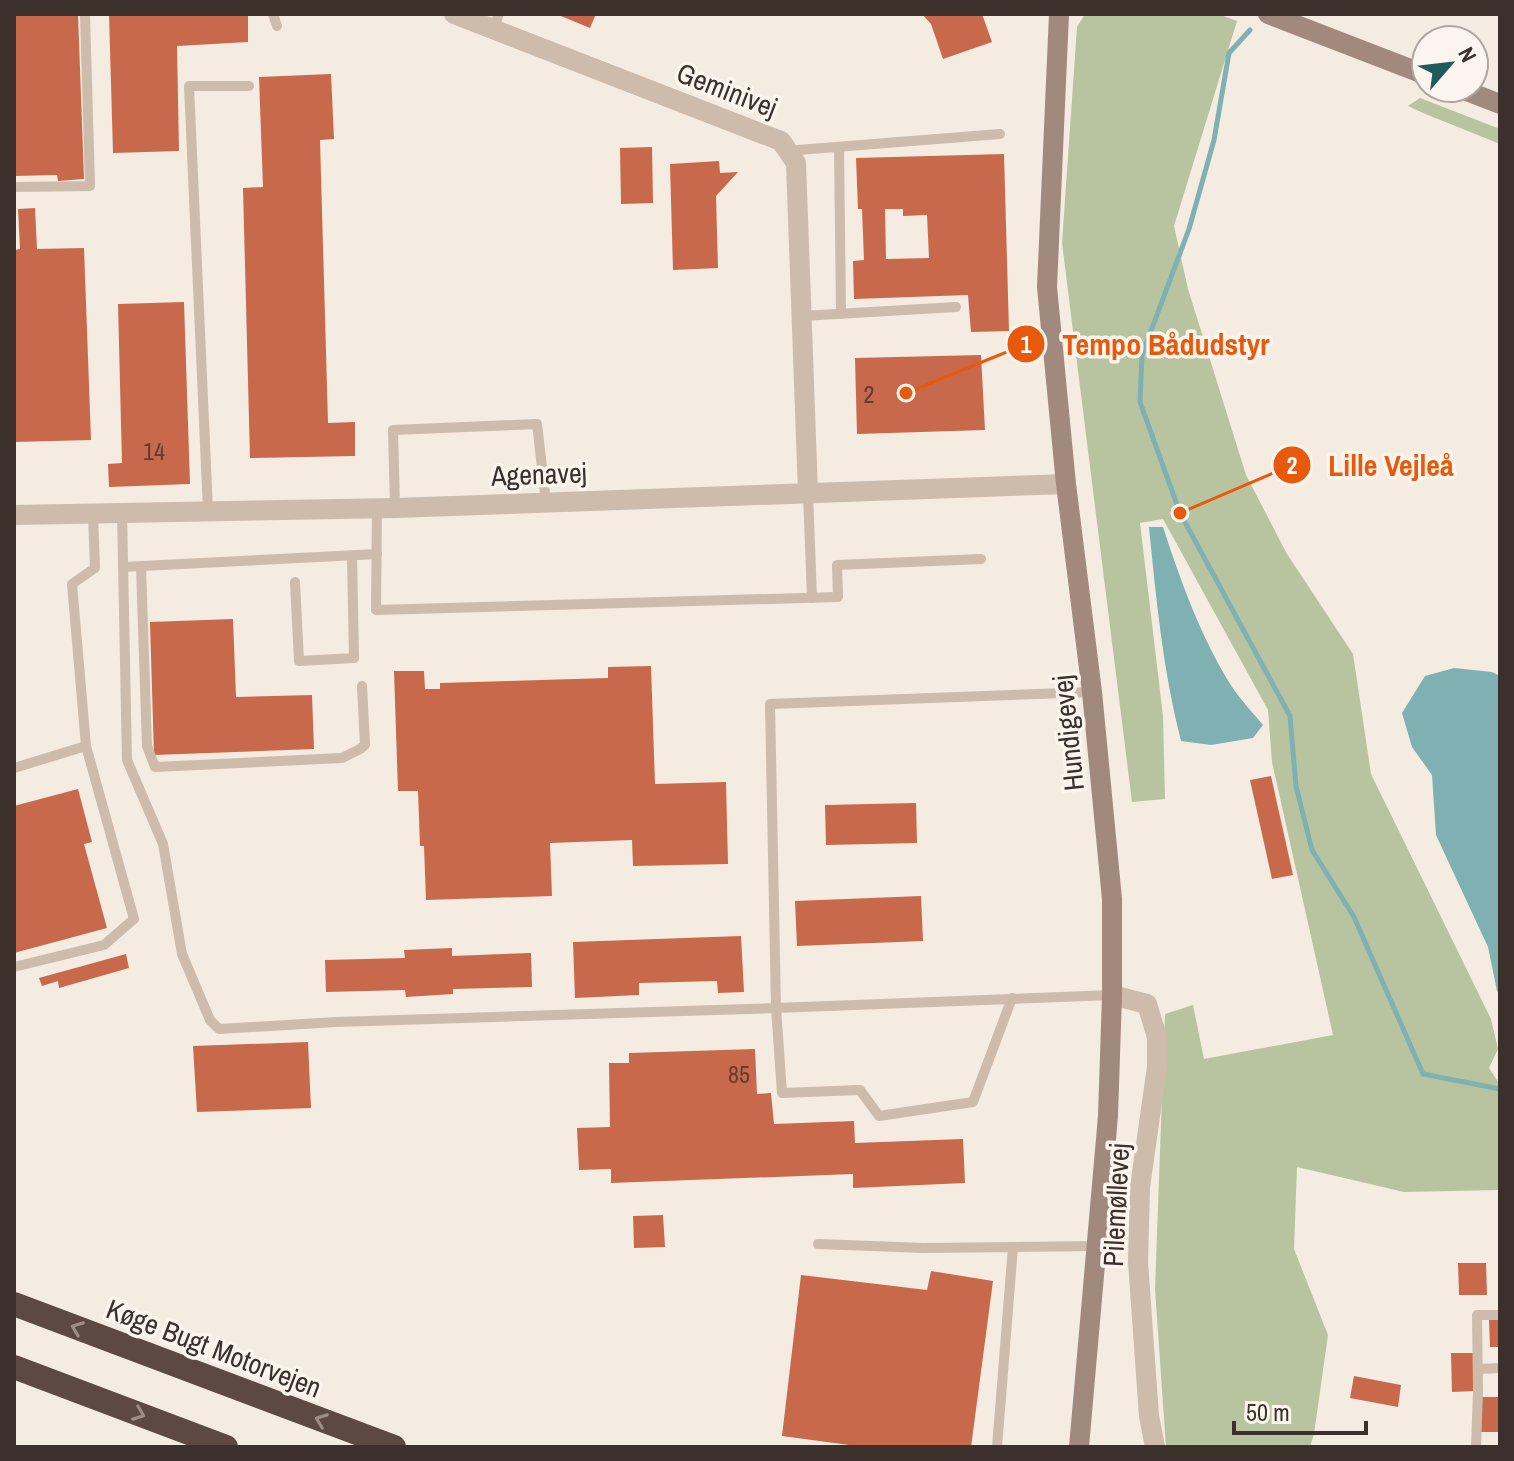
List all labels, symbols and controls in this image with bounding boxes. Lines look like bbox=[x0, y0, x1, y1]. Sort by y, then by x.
north arrow bbox=[1410, 24, 1490, 104]
text: N bbox=[1451, 42, 1484, 67]
street label: Geminivej bbox=[671, 54, 783, 126]
callout: Tempo Bådudstyr bbox=[1006, 317, 1285, 371]
text: Tempo Bådudstyr bbox=[1062, 324, 1270, 364]
text: 1 bbox=[1021, 328, 1032, 360]
house number: 2 bbox=[864, 378, 874, 410]
house number: 14 bbox=[143, 435, 165, 467]
callout: Lille Vejleå bbox=[1272, 438, 1470, 492]
text: Lille Vejleå bbox=[1328, 445, 1454, 485]
text: 2 bbox=[1287, 449, 1298, 481]
street label: Agenavej bbox=[489, 453, 588, 495]
street label: Hundigevej bbox=[1043, 673, 1093, 793]
house number: 85 bbox=[728, 1058, 750, 1090]
street label: Pilemøllevej bbox=[1094, 1142, 1138, 1268]
street label: Køge Bugt Motorvejen bbox=[101, 1290, 327, 1406]
one-way arrow bbox=[71, 1321, 85, 1338]
scale bar bbox=[1234, 1385, 1366, 1435]
text: 50 m bbox=[1246, 1396, 1290, 1428]
one-way arrow bbox=[132, 1404, 146, 1421]
one-way arrow bbox=[315, 1413, 329, 1430]

